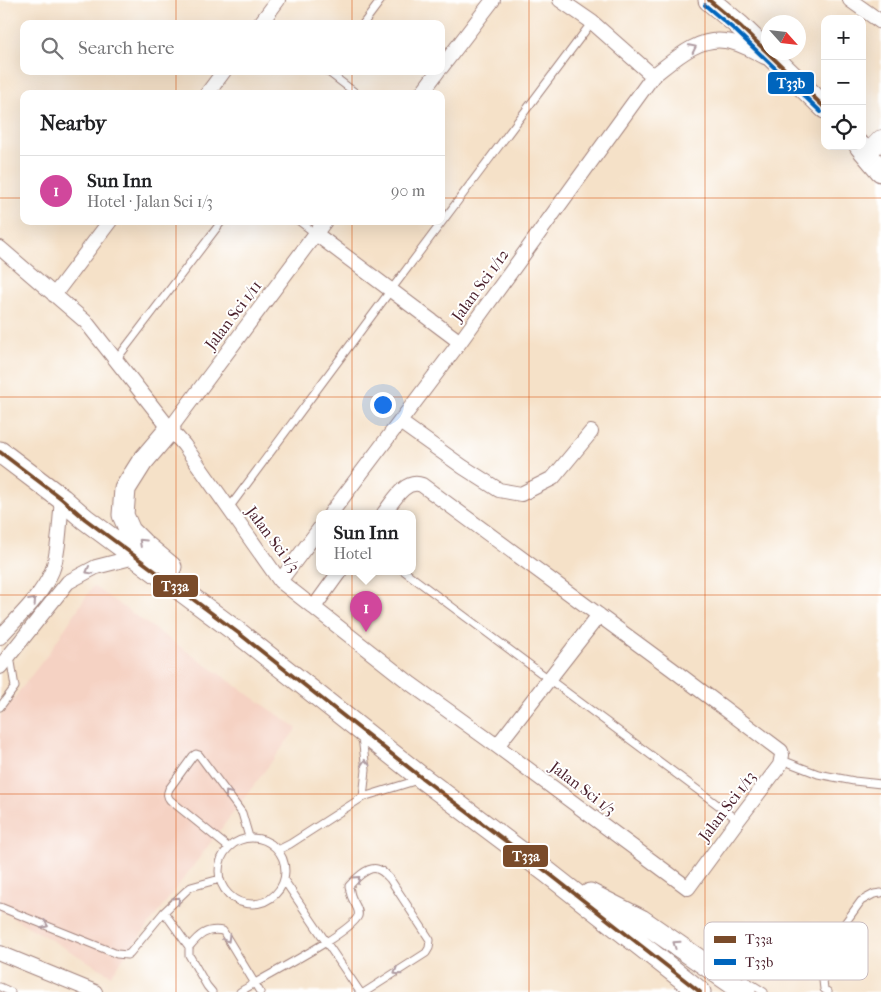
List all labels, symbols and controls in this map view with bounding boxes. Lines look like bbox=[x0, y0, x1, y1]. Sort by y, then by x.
north arrow bbox=[761, 15, 806, 60]
map controls bbox=[821, 15, 866, 150]
button: + bbox=[821, 15, 866, 60]
search box bbox=[20, 20, 445, 75]
icon: search bbox=[38, 34, 66, 62]
text: Search here bbox=[78, 37, 174, 59]
one-way arrow bbox=[688, 44, 697, 55]
button: − bbox=[821, 60, 866, 105]
line badge: T33b bbox=[767, 71, 815, 95]
text: T33b bbox=[776, 75, 806, 92]
button: locate bbox=[821, 105, 866, 150]
text: Nearby bbox=[40, 111, 106, 135]
text: Sun Inn bbox=[87, 170, 152, 192]
text: 1 bbox=[53, 181, 59, 200]
text: 90 m bbox=[391, 181, 425, 200]
text: Hotel · Jalan Sci 1/3 bbox=[87, 192, 213, 211]
street label: Jalan Sci 1/12 bbox=[446, 245, 513, 326]
street label: Jalan Sci 1/11 bbox=[199, 276, 265, 355]
your location bbox=[370, 392, 396, 418]
street label: Jalan Sci 1/3 bbox=[241, 501, 304, 576]
popup bbox=[316, 510, 416, 575]
text: Sun Inn bbox=[333, 522, 399, 544]
one-way arrow bbox=[138, 539, 147, 548]
text: Hotel bbox=[333, 544, 372, 563]
one-way arrow bbox=[85, 565, 94, 575]
line badge: T33a bbox=[152, 574, 199, 598]
text: T33a bbox=[160, 578, 189, 595]
pin: 1 bbox=[350, 591, 382, 632]
one-way arrow bbox=[27, 597, 36, 606]
street label: Jalan Sci 1/3 bbox=[545, 756, 620, 819]
one-way arrow bbox=[359, 759, 370, 767]
street label: Jalan Sci 1/13 bbox=[693, 767, 760, 846]
one-way arrow bbox=[225, 790, 234, 800]
line badge: T33a bbox=[502, 844, 549, 868]
text: T33a bbox=[511, 848, 540, 865]
one-way arrow bbox=[351, 876, 360, 885]
one-way arrow bbox=[171, 897, 180, 906]
one-way arrow bbox=[40, 919, 49, 930]
legend bbox=[704, 922, 868, 980]
text: T33a bbox=[745, 931, 773, 948]
one-way arrow bbox=[221, 933, 231, 942]
one-way arrow bbox=[673, 941, 682, 950]
text: T33b bbox=[745, 954, 773, 971]
one-way arrow bbox=[393, 965, 402, 975]

